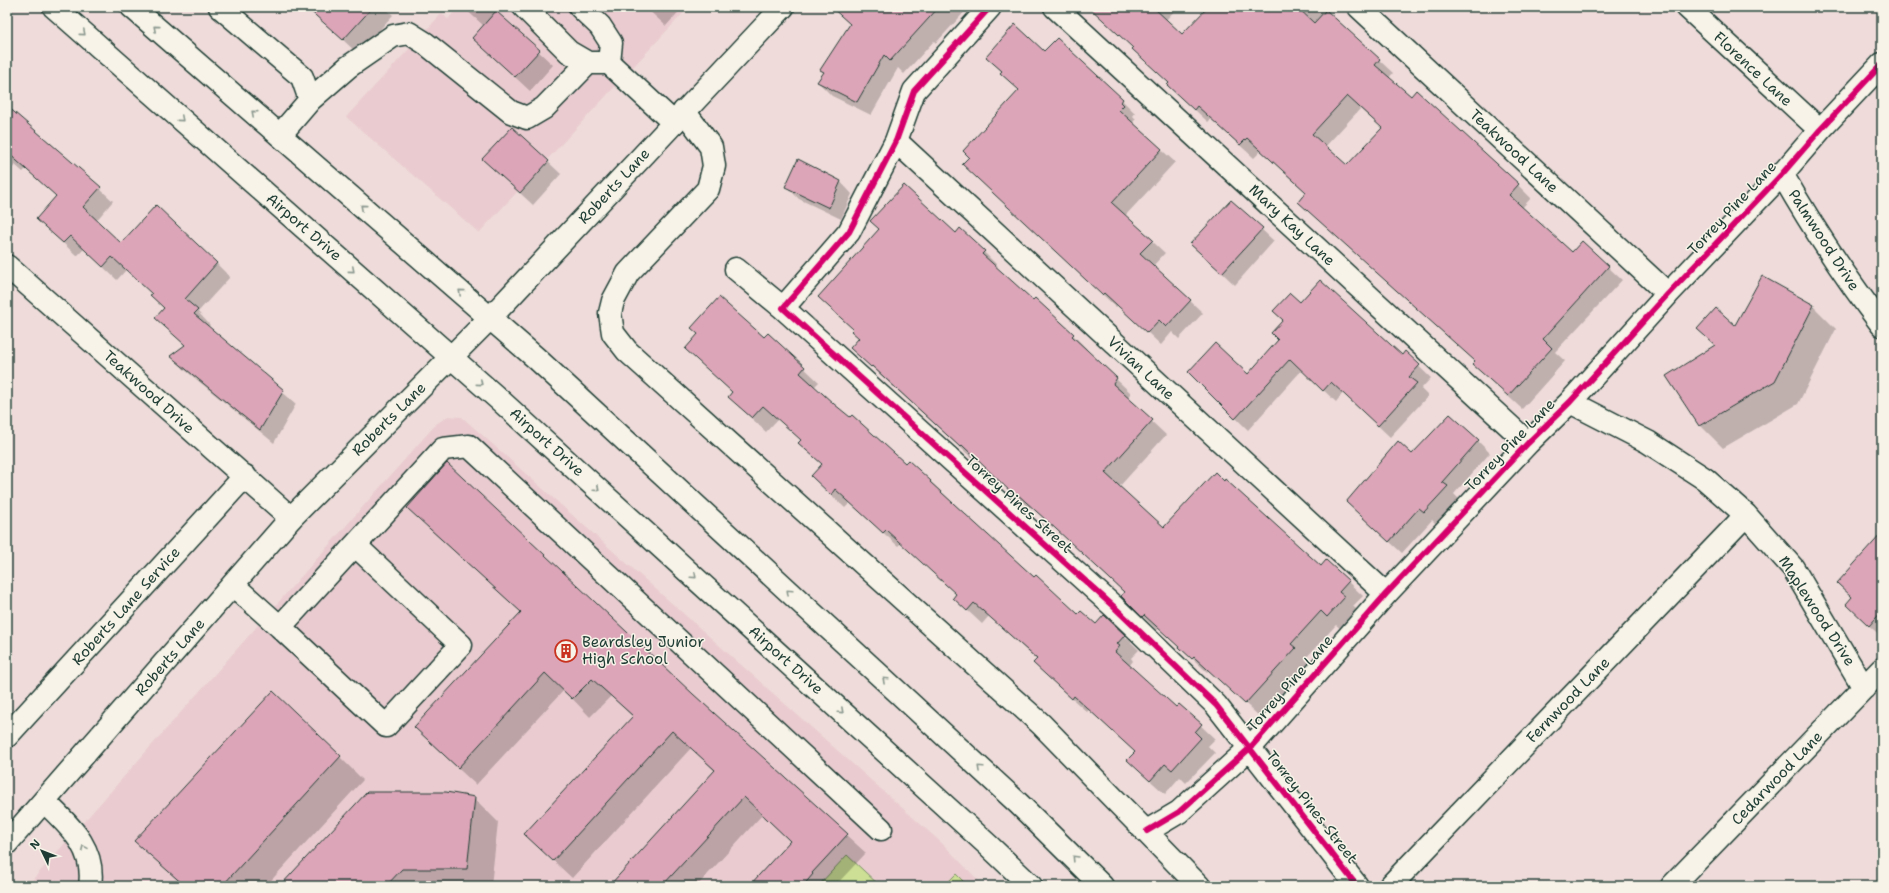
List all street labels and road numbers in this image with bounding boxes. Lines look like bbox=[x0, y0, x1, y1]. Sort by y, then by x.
street label: Florence Lane bbox=[1709, 27, 1797, 111]
street label: Teakwood Lane bbox=[1465, 105, 1563, 197]
street label: Roberts Lane bbox=[574, 144, 654, 228]
street label: Torrey Pine Lane bbox=[1683, 157, 1781, 259]
street label: Mary Kay Lane bbox=[1245, 180, 1339, 270]
street label: Palmwood Drive bbox=[1784, 186, 1864, 294]
street label: Airport Drive bbox=[262, 189, 346, 265]
street label: Vivian Lane bbox=[1103, 332, 1179, 404]
street label: Teakwood Drive bbox=[99, 346, 199, 438]
street label: Roberts Lane bbox=[348, 378, 430, 460]
street label: Torrey Pine Lane bbox=[1461, 394, 1559, 496]
street label: Airport Drive bbox=[505, 403, 589, 481]
street label: Torrey Pines Street bbox=[961, 450, 1077, 558]
street label: Roberts Lane Service bbox=[68, 543, 184, 669]
street label: Maplewood Drive bbox=[1774, 552, 1860, 670]
street label: Roberts Lane bbox=[132, 615, 208, 699]
street label: Airport Drive bbox=[744, 621, 828, 699]
street label: Torrey Pine Lane bbox=[1243, 630, 1337, 736]
street label: Fernwood Lane bbox=[1522, 653, 1614, 747]
street label: Cedarwood Lane bbox=[1727, 727, 1827, 829]
street label: Torrey Pines Street bbox=[1262, 746, 1362, 868]

